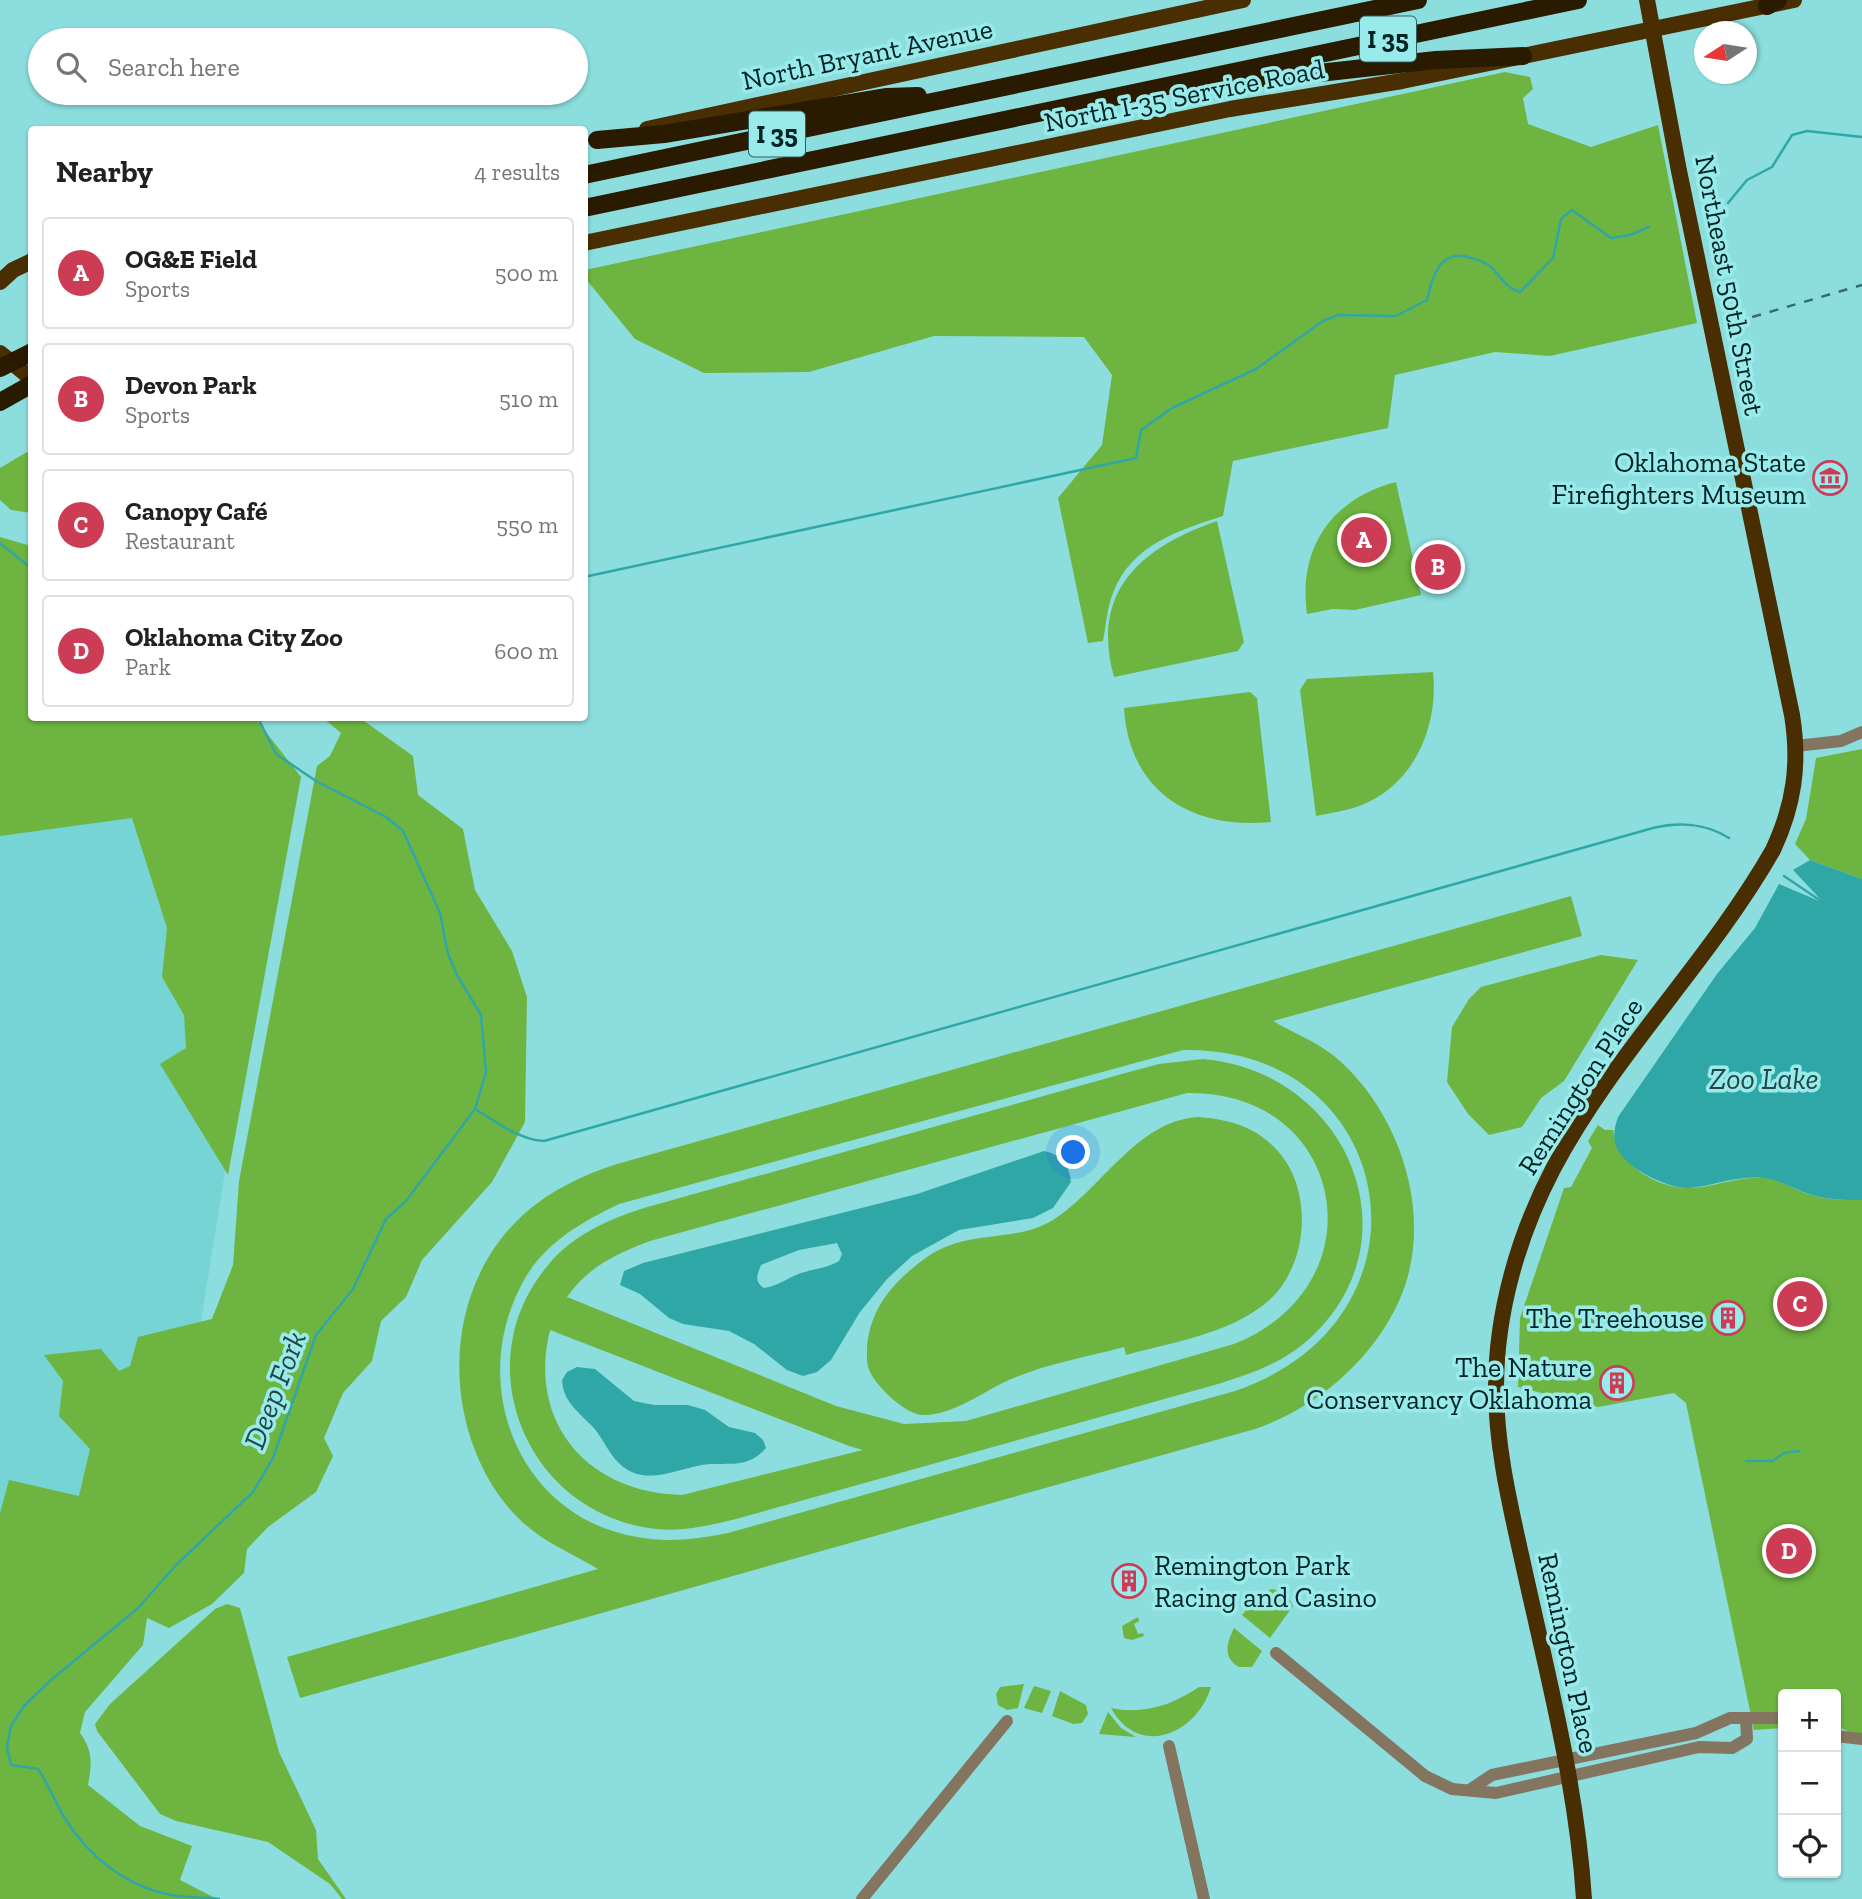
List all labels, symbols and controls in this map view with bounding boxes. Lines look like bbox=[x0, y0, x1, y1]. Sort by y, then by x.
street label: North Bryant Avenue bbox=[739, 12, 995, 97]
road number: I 35 bbox=[1360, 16, 1416, 61]
north arrow bbox=[1694, 21, 1757, 84]
search box bbox=[28, 28, 588, 105]
icon: search bbox=[52, 48, 90, 86]
text: Search here bbox=[108, 51, 240, 83]
street label: North I-35 Service Road bbox=[1041, 52, 1327, 139]
road number: I 35 bbox=[749, 111, 805, 156]
street label: Northeast 50th Street bbox=[1688, 152, 1771, 419]
text: Nearby bbox=[56, 154, 153, 190]
text: 4 results bbox=[474, 158, 560, 186]
text: OG&E Field bbox=[125, 243, 257, 275]
text: A bbox=[73, 259, 89, 287]
text: 500 m bbox=[495, 259, 558, 287]
text: Sports bbox=[125, 275, 190, 303]
text: Devon Park bbox=[125, 369, 257, 401]
text: B bbox=[74, 385, 88, 413]
text: 510 m bbox=[499, 385, 558, 413]
text: Sports bbox=[125, 401, 190, 429]
place label: Oklahoma State Firefighters Museum bbox=[1552, 446, 1806, 511]
museum icon: Oklahoma State Firefighters Museum bbox=[1811, 459, 1849, 497]
text: Canopy Café bbox=[125, 495, 268, 527]
text: C bbox=[74, 511, 88, 539]
text: 550 m bbox=[496, 511, 558, 539]
pin: A bbox=[1341, 514, 1387, 566]
text: Restaurant bbox=[125, 527, 235, 555]
pin: B bbox=[1415, 541, 1461, 593]
text: Oklahoma City Zoo bbox=[125, 621, 343, 653]
text: D bbox=[73, 637, 89, 665]
text: 600 m bbox=[494, 637, 558, 665]
text: Park bbox=[125, 653, 171, 681]
street label: Remington Place bbox=[1511, 992, 1650, 1181]
water label: Zoo Lake bbox=[1709, 1061, 1819, 1097]
your location bbox=[1056, 1135, 1090, 1169]
pin: C bbox=[1777, 1278, 1823, 1330]
building icon: The Treehouse bbox=[1709, 1299, 1747, 1337]
place label: The Treehouse bbox=[1526, 1302, 1704, 1335]
water label: Deep Fork bbox=[236, 1326, 314, 1454]
place label: The Nature Conservancy Oklahoma bbox=[1306, 1351, 1592, 1416]
building icon: The Nature Conservancy Oklahoma bbox=[1598, 1364, 1636, 1402]
pin: D bbox=[1766, 1525, 1812, 1577]
place label: Remington Park Racing and Casino bbox=[1154, 1549, 1377, 1614]
street label: Remington Place bbox=[1531, 1550, 1606, 1756]
building icon: Remington Park Racing and Casino bbox=[1110, 1562, 1148, 1600]
map controls bbox=[1778, 1689, 1841, 1878]
button: + bbox=[1778, 1689, 1841, 1752]
button: − bbox=[1778, 1752, 1841, 1815]
button: locate bbox=[1778, 1815, 1841, 1878]

